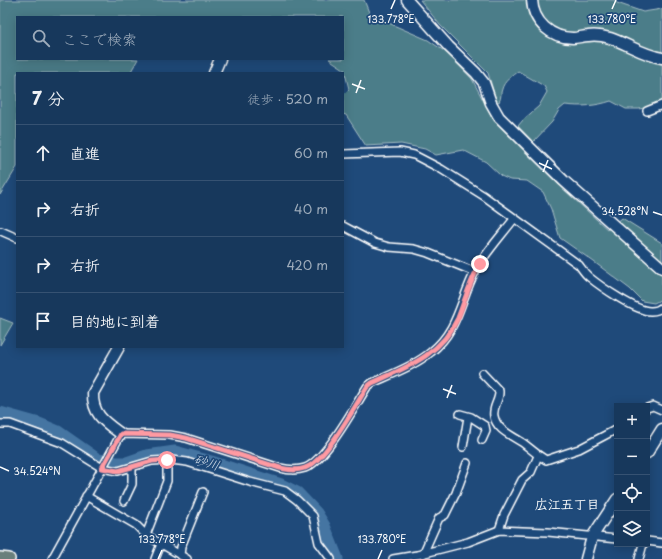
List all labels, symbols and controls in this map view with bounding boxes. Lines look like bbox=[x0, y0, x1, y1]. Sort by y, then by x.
text: 133.778°E bbox=[367, 11, 415, 26]
text: 133.780°E bbox=[588, 11, 636, 26]
search box bbox=[16, 16, 344, 60]
icon: search bbox=[30, 27, 52, 49]
text: ここで検索 bbox=[62, 27, 137, 50]
text: 7 分 bbox=[32, 85, 64, 111]
text: 徒歩 · 520 m bbox=[248, 89, 328, 108]
text: 直進 bbox=[70, 141, 100, 164]
icon: ahead bbox=[32, 142, 54, 164]
text: 60 m bbox=[294, 143, 328, 162]
text: 右折 bbox=[70, 197, 100, 220]
icon: right bbox=[32, 198, 54, 220]
text: 40 m bbox=[294, 199, 328, 218]
text: 34.528°N bbox=[601, 203, 649, 218]
text: 右折 bbox=[70, 253, 100, 276]
icon: right bbox=[32, 254, 54, 276]
text: 420 m bbox=[286, 255, 328, 274]
route end bbox=[471, 255, 489, 273]
text: 目的地に到着 bbox=[70, 309, 160, 332]
icon: arrive bbox=[32, 310, 54, 332]
map controls bbox=[614, 403, 650, 547]
button: + bbox=[614, 403, 650, 439]
button: − bbox=[614, 439, 650, 475]
water label: 砂川 bbox=[192, 449, 222, 474]
route start bbox=[158, 451, 176, 469]
text: 34.524°N bbox=[13, 463, 61, 478]
button: locate bbox=[614, 475, 650, 511]
district label: 広江五丁目 bbox=[534, 494, 600, 513]
button: layers bbox=[614, 511, 650, 547]
text: 133.778°E bbox=[138, 531, 186, 546]
text: 133.780°E bbox=[358, 531, 406, 546]

